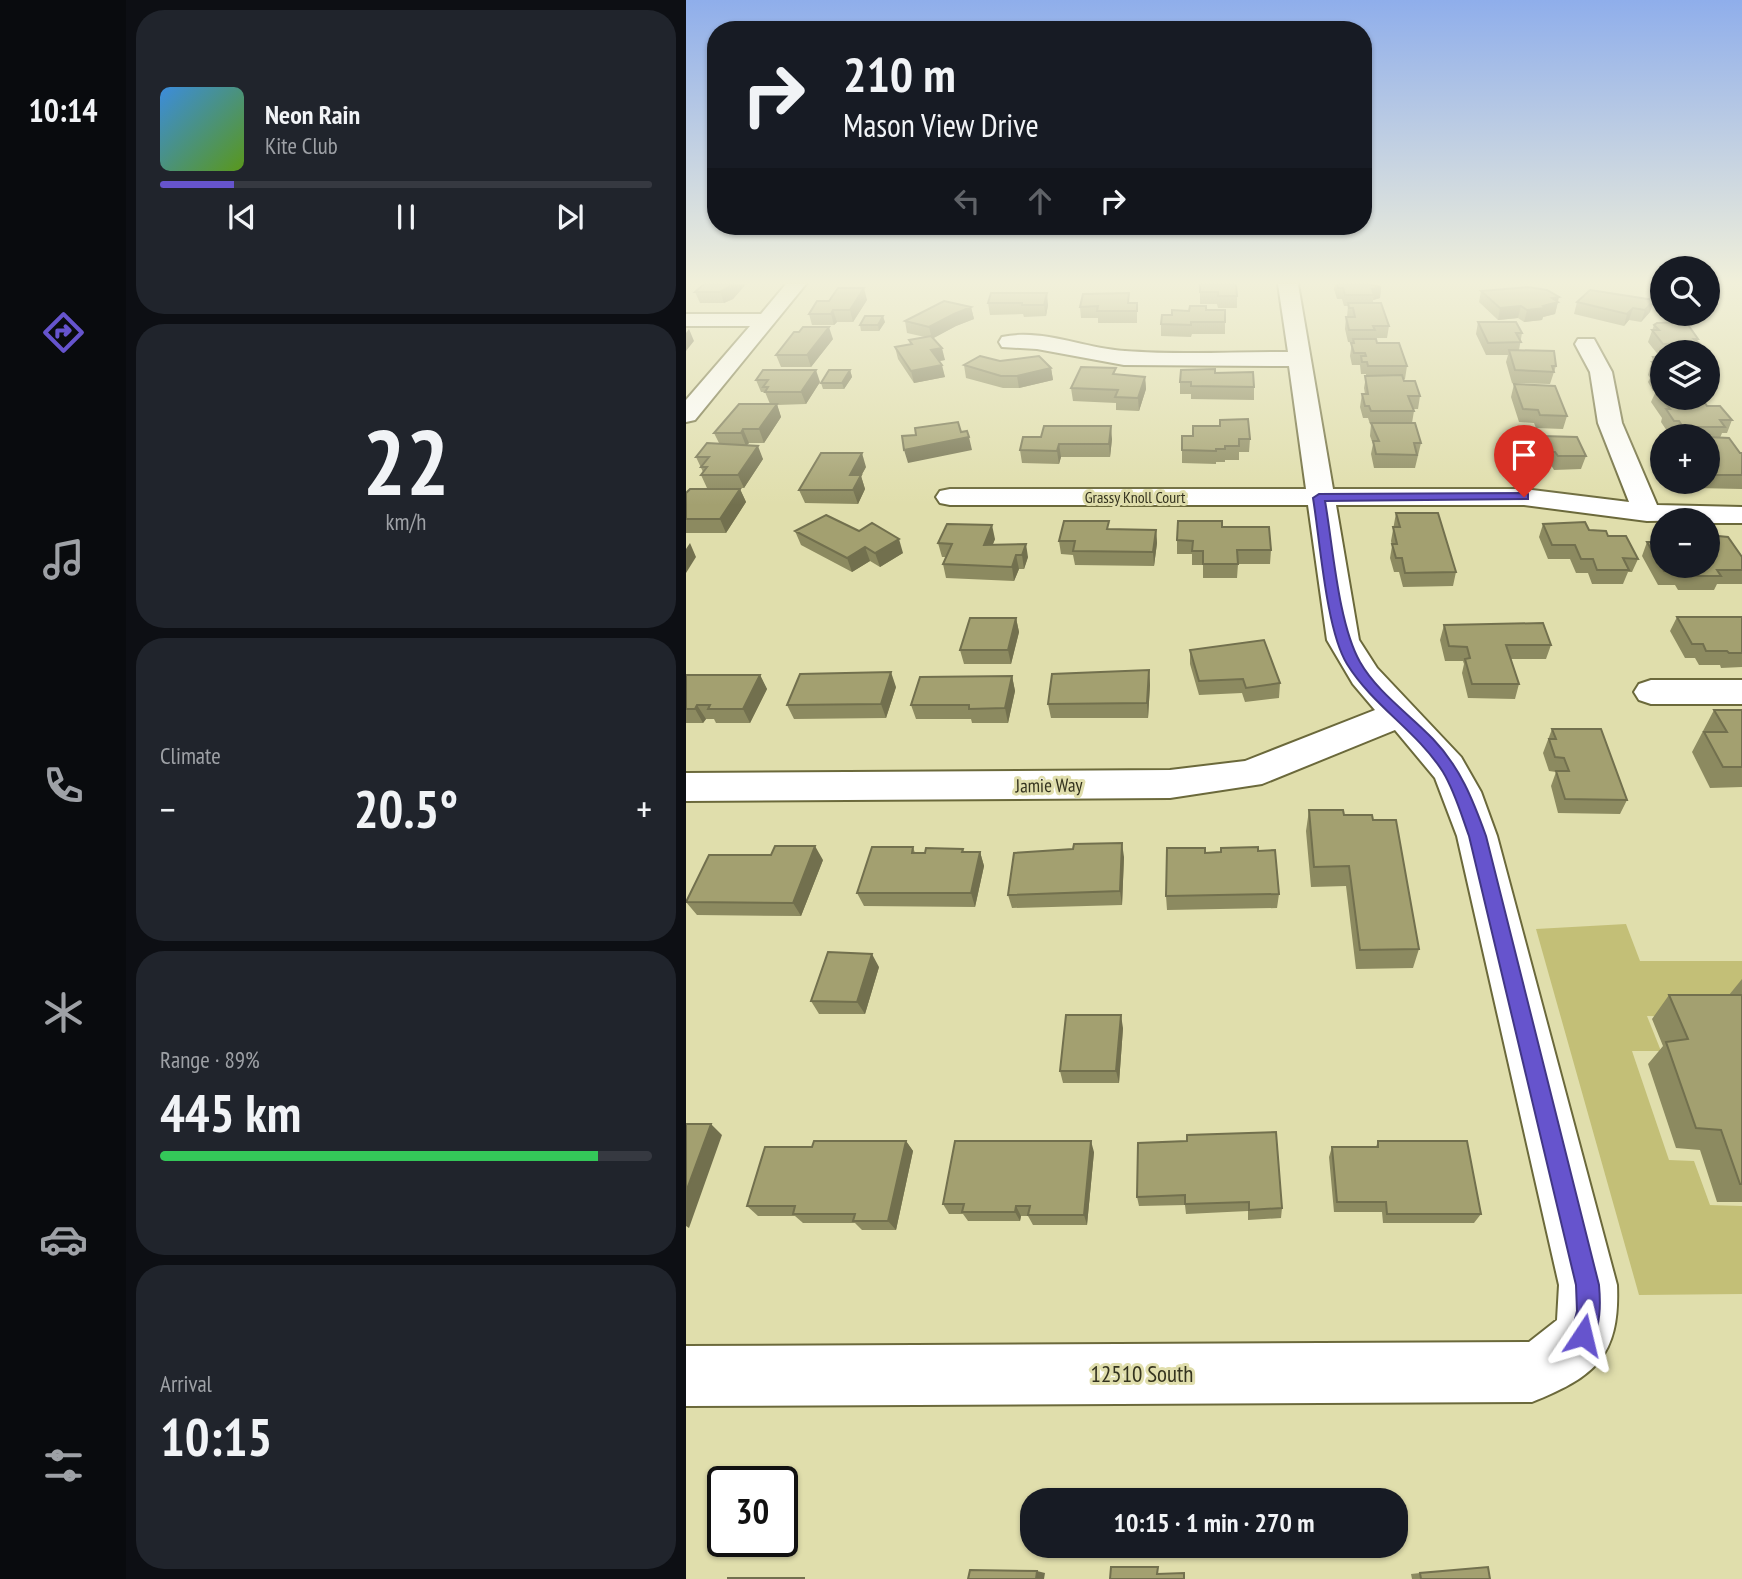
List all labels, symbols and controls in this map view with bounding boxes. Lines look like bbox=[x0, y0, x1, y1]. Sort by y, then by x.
text: 210 m bbox=[843, 42, 956, 106]
icon: right bbox=[728, 49, 819, 140]
text: 10:14 bbox=[28, 89, 98, 131]
text: Neon Rain bbox=[265, 98, 360, 131]
text: Mason View Drive bbox=[843, 104, 1039, 146]
text: Kite Club bbox=[265, 131, 338, 160]
icon: left bbox=[948, 182, 986, 220]
icon: ahead bbox=[1021, 182, 1059, 220]
icon: right bbox=[1094, 182, 1132, 220]
icon: previous bbox=[223, 198, 261, 236]
icon: pause bbox=[387, 198, 425, 236]
icon: next bbox=[551, 198, 589, 236]
map controls bbox=[1650, 256, 1720, 578]
button: search bbox=[1650, 256, 1720, 326]
icon: directions bbox=[39, 308, 88, 357]
button: layers bbox=[1650, 340, 1720, 410]
text: 22 bbox=[363, 402, 450, 520]
button: + bbox=[1650, 424, 1720, 494]
pin bbox=[1494, 425, 1554, 497]
icon: arrive bbox=[1505, 436, 1543, 474]
street label: Grassy Knoll Court bbox=[1085, 487, 1186, 507]
text: km/h bbox=[386, 507, 426, 536]
button: − bbox=[1650, 508, 1720, 578]
icon: music bbox=[39, 535, 88, 584]
text: Climate bbox=[160, 741, 221, 770]
icon: phone bbox=[39, 761, 88, 810]
street label: Jamie Way bbox=[1014, 772, 1084, 798]
text: 20.5° bbox=[354, 775, 458, 842]
text: − bbox=[160, 784, 176, 833]
text: + bbox=[636, 784, 652, 833]
icon: climate bbox=[39, 988, 88, 1037]
text: Range · 89% bbox=[160, 1045, 260, 1074]
text: 445 km bbox=[160, 1079, 301, 1146]
icon: car bbox=[39, 1215, 88, 1264]
position arrow bbox=[1546, 1298, 1620, 1372]
street label: 12510 South bbox=[1091, 1359, 1193, 1388]
text: Arrival bbox=[160, 1369, 212, 1398]
text: 10:15 bbox=[160, 1403, 272, 1470]
icon: filters bbox=[39, 1441, 88, 1490]
speed limit sign: 30 bbox=[707, 1466, 798, 1557]
text: 10:15 · 1 min · 270 m bbox=[1114, 1506, 1314, 1539]

